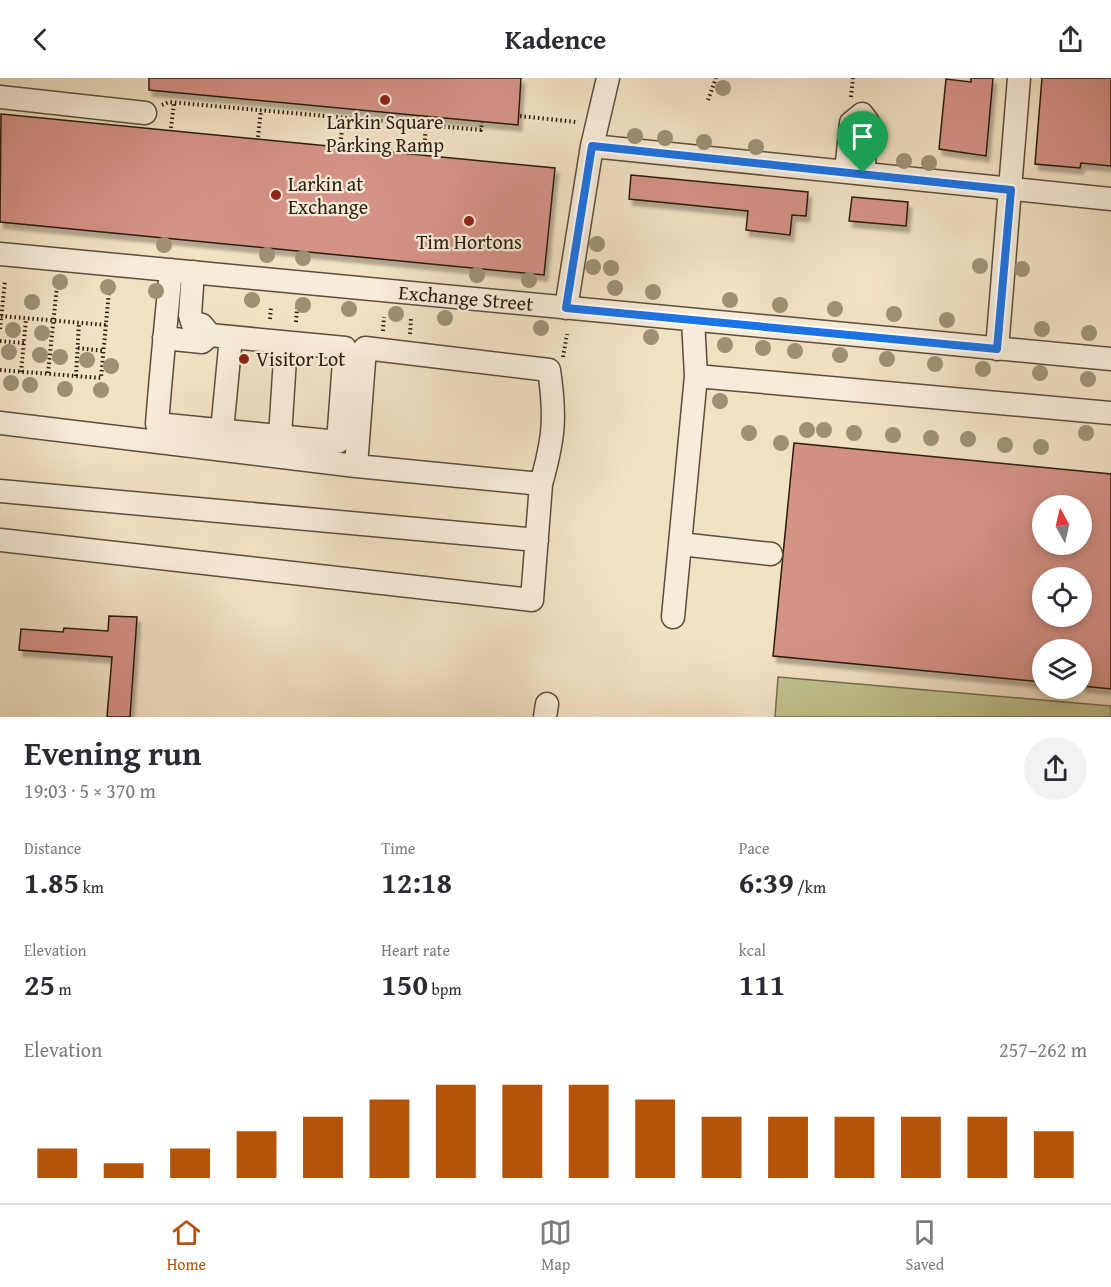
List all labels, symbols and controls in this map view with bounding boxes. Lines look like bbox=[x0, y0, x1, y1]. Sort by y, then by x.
text: Kadence bbox=[505, 19, 606, 59]
icon: back bbox=[24, 23, 57, 56]
icon: share bbox=[1054, 23, 1087, 56]
marker: Larkin Square Parking Ramp bbox=[378, 93, 392, 107]
place label: Larkin Square Parking Ramp bbox=[326, 107, 444, 159]
pin bbox=[837, 111, 888, 173]
icon: arrive bbox=[846, 120, 879, 153]
place label: Larkin at Exchange bbox=[288, 169, 368, 221]
marker: Larkin at Exchange bbox=[269, 188, 283, 202]
marker: Tim Hortons bbox=[462, 214, 476, 228]
place label: Tim Hortons bbox=[416, 227, 522, 256]
street label: Exchange Street bbox=[397, 277, 535, 318]
place label: Visitor Lot bbox=[256, 344, 345, 373]
marker: Visitor Lot bbox=[237, 352, 251, 366]
north arrow bbox=[1032, 495, 1092, 555]
map controls bbox=[1032, 495, 1092, 699]
button: locate bbox=[1032, 567, 1092, 627]
button: layers bbox=[1032, 639, 1092, 699]
text: Evening run bbox=[24, 729, 201, 777]
button: share bbox=[1024, 737, 1087, 800]
text: 19:03 · 5 × 370 m bbox=[24, 776, 156, 805]
text: Distance bbox=[24, 836, 81, 860]
text: Time bbox=[381, 836, 415, 860]
text: Pace bbox=[739, 836, 769, 860]
text: 1.85 bbox=[24, 860, 79, 904]
text: 12:18 bbox=[381, 860, 452, 904]
text: 6:39 bbox=[739, 860, 794, 904]
text: km bbox=[79, 875, 104, 899]
text: /km bbox=[794, 875, 826, 899]
text: Elevation bbox=[24, 938, 87, 962]
text: Heart rate bbox=[381, 938, 450, 962]
text: kcal bbox=[739, 938, 766, 962]
text: 25 bbox=[24, 962, 55, 1006]
text: 150 bbox=[381, 962, 428, 1006]
text: 111 bbox=[739, 962, 785, 1006]
text: m bbox=[55, 977, 72, 1001]
text: bpm bbox=[428, 977, 461, 1001]
text: Elevation bbox=[24, 1035, 102, 1064]
text: 257–262 m bbox=[999, 1035, 1087, 1064]
tab: Home bbox=[167, 1216, 206, 1276]
tab: Map bbox=[539, 1216, 572, 1276]
tab: Saved bbox=[906, 1216, 944, 1276]

